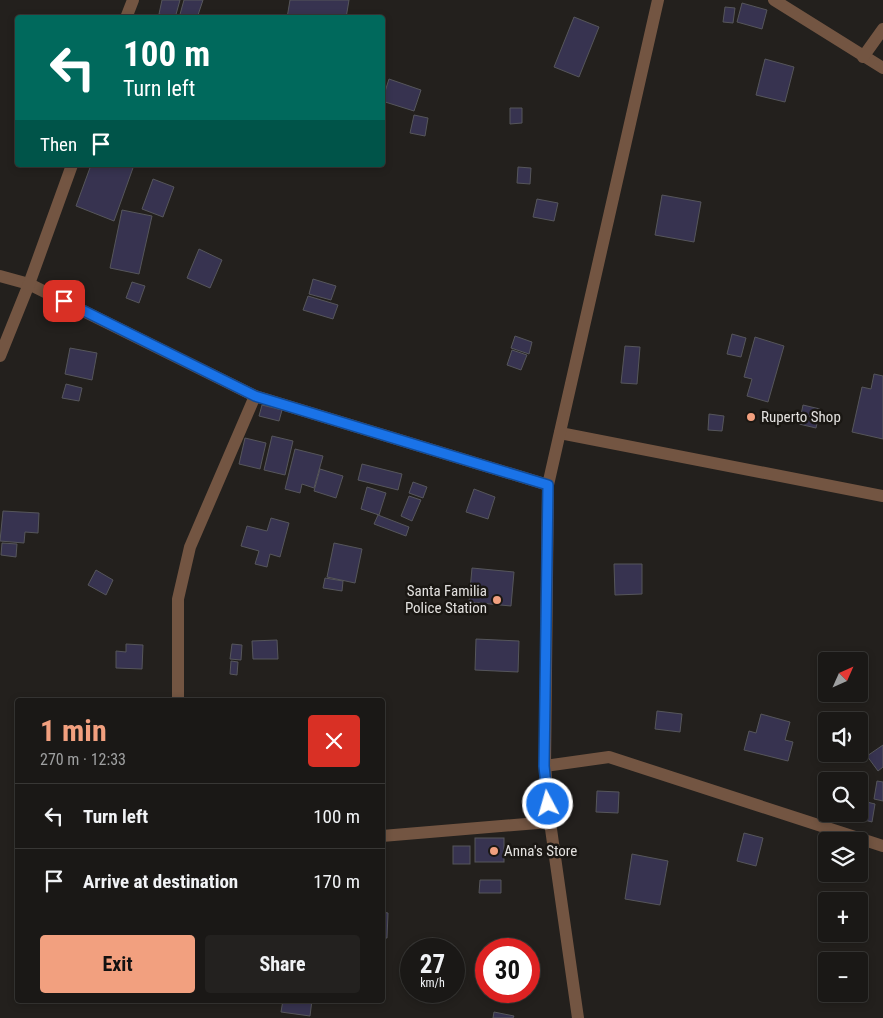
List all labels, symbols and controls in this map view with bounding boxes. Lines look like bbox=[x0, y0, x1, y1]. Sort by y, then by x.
text: 100 m bbox=[123, 34, 210, 75]
icon: left bbox=[40, 35, 105, 100]
text: Turn left bbox=[123, 76, 195, 101]
icon: arrive bbox=[87, 130, 115, 158]
text: Then bbox=[40, 133, 77, 156]
pin bbox=[43, 280, 85, 322]
icon: arrive bbox=[50, 287, 78, 315]
place label: Ruperto Shop bbox=[761, 408, 841, 426]
marker: Ruperto Shop bbox=[745, 411, 757, 423]
place label: Santa Familia Police Station bbox=[405, 582, 487, 617]
marker: Santa Familia Police Station bbox=[491, 594, 503, 606]
north arrow bbox=[818, 652, 868, 702]
map controls bbox=[818, 652, 868, 1002]
button: sound bbox=[818, 712, 868, 762]
text: 1 min bbox=[40, 713, 107, 748]
button: close bbox=[308, 715, 360, 767]
text: 270 m · 12:33 bbox=[40, 750, 126, 769]
button: search bbox=[818, 772, 868, 822]
position arrow bbox=[521, 777, 573, 829]
icon: left bbox=[40, 802, 68, 830]
text: Turn left bbox=[83, 805, 148, 828]
text: 100 m bbox=[313, 805, 360, 828]
button: layers bbox=[818, 832, 868, 882]
place label: Anna's Store bbox=[504, 842, 577, 860]
marker: Anna's Store bbox=[488, 845, 500, 857]
icon: arrive bbox=[40, 867, 68, 895]
text: Arrive at destination bbox=[83, 870, 238, 893]
text: 170 m bbox=[313, 870, 360, 893]
button: + bbox=[818, 892, 868, 942]
button: Exit bbox=[40, 935, 195, 993]
button: Share bbox=[205, 935, 360, 993]
speed limit sign: 30 bbox=[475, 938, 540, 1003]
text: 27 bbox=[420, 950, 445, 979]
button: − bbox=[818, 952, 868, 1002]
text: km/h bbox=[420, 976, 445, 990]

